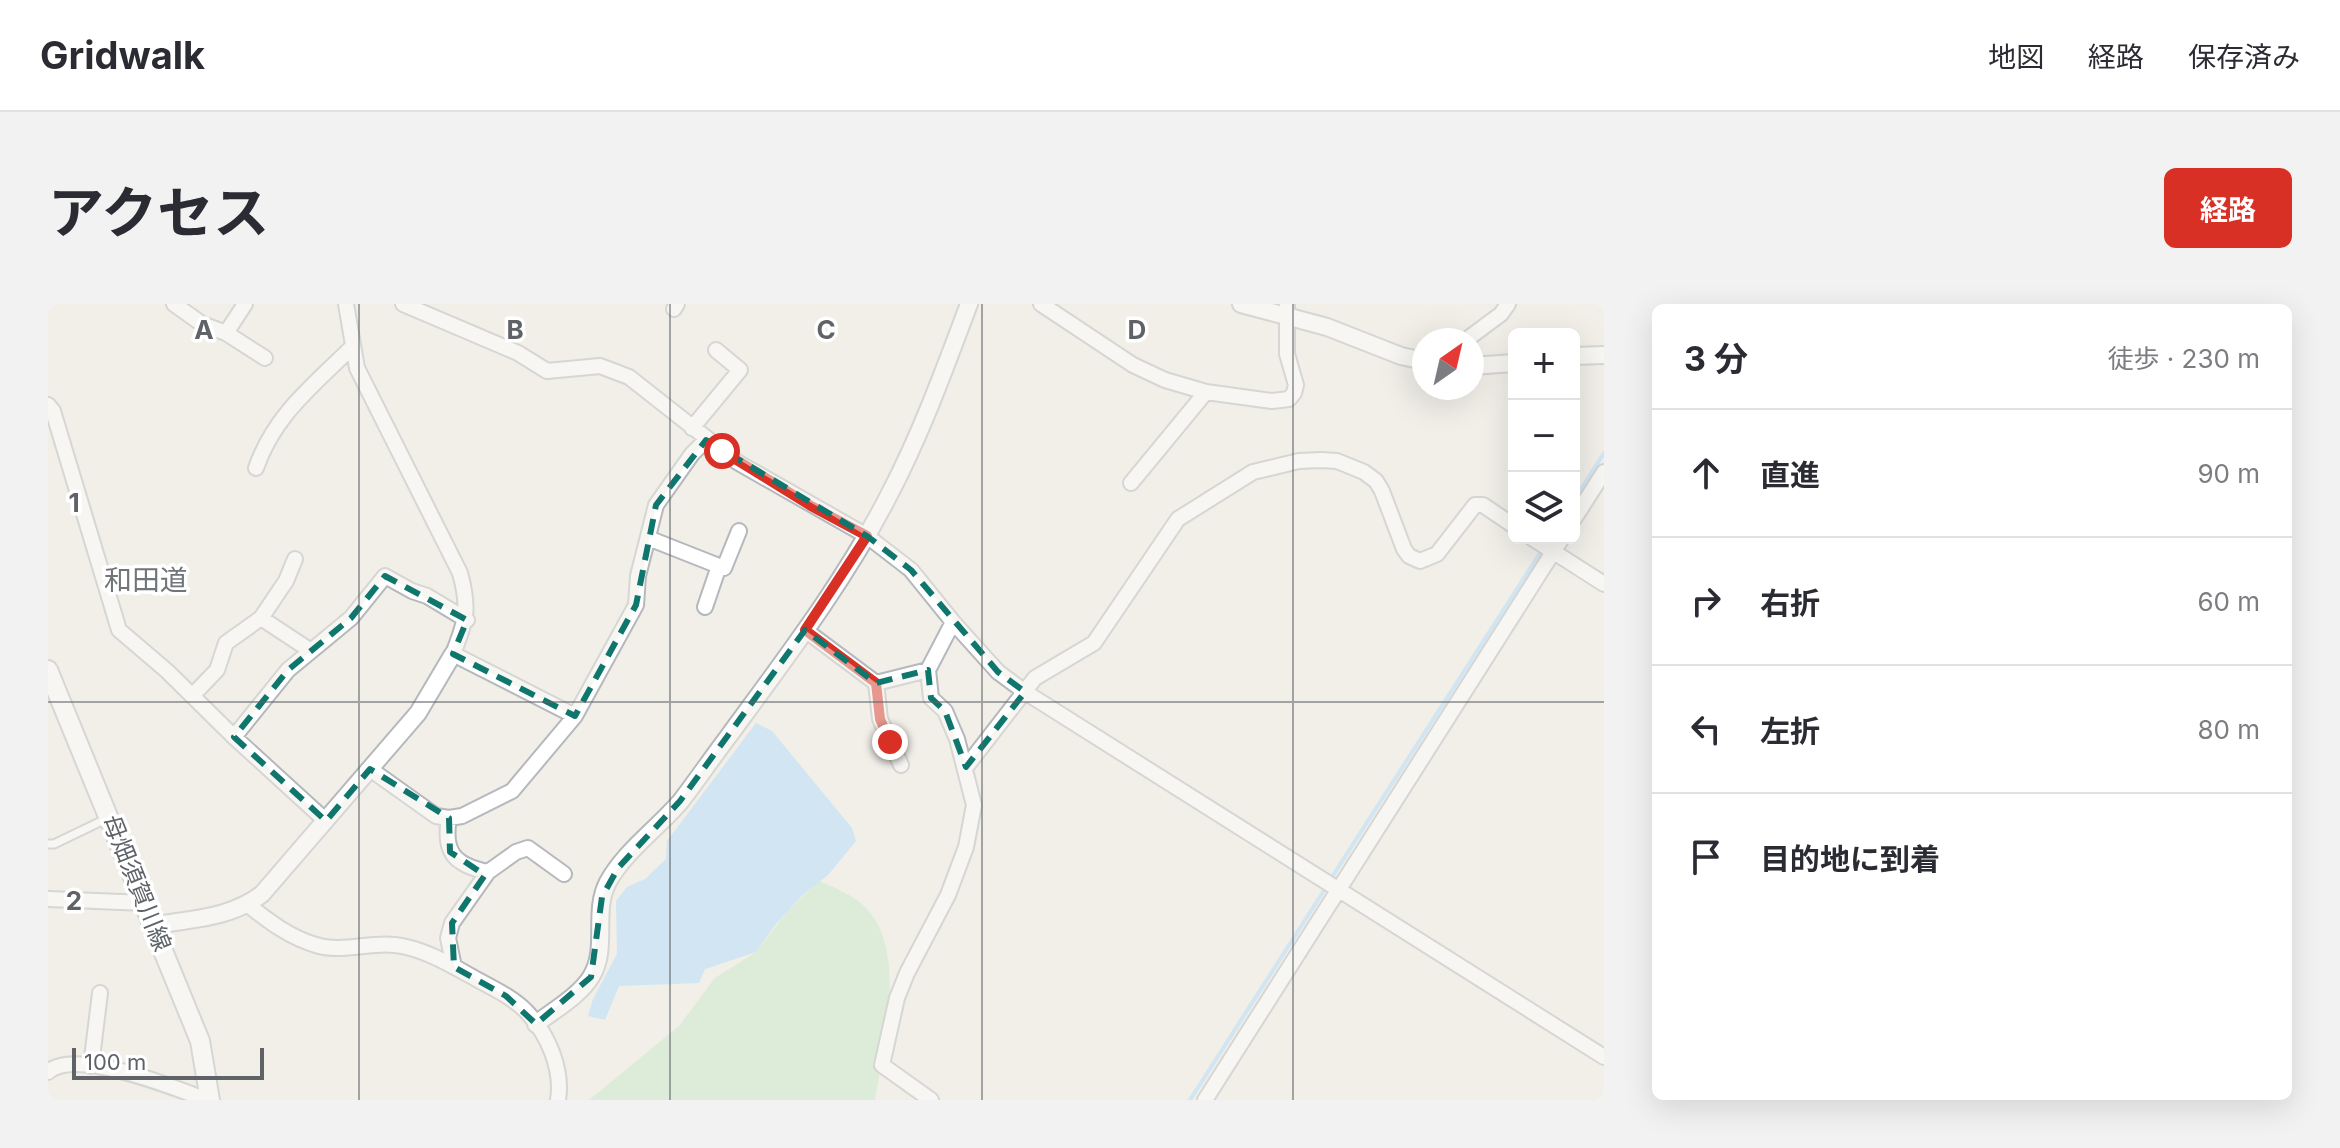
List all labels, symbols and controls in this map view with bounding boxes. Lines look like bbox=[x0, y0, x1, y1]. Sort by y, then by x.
text: Gridwalk bbox=[40, 32, 205, 78]
text: 地図 bbox=[1988, 40, 2044, 74]
text: 経路 bbox=[2088, 40, 2144, 74]
text: 保存済み bbox=[2188, 40, 2300, 74]
button: 経路 bbox=[2164, 168, 2292, 248]
text: アクセス bbox=[48, 179, 269, 247]
text: A bbox=[194, 314, 214, 345]
text: B bbox=[506, 314, 524, 345]
text: C bbox=[816, 314, 836, 345]
text: D bbox=[1128, 314, 1146, 345]
north arrow bbox=[1412, 328, 1484, 400]
map controls bbox=[1508, 328, 1580, 544]
button: + bbox=[1508, 328, 1580, 400]
text: 3 分 bbox=[1684, 338, 1748, 379]
text: 徒歩 · 230 m bbox=[2107, 343, 2260, 374]
button: − bbox=[1508, 400, 1580, 472]
route start bbox=[704, 433, 740, 469]
icon: ahead bbox=[1684, 451, 1728, 495]
text: 直進 bbox=[1760, 457, 1820, 493]
text: 90 m bbox=[2197, 458, 2260, 489]
button: layers bbox=[1508, 472, 1580, 544]
text: 1 bbox=[68, 487, 80, 518]
district label: 和田道 bbox=[104, 563, 188, 597]
icon: right bbox=[1684, 579, 1728, 623]
text: 右折 bbox=[1760, 585, 1820, 621]
text: 60 m bbox=[2197, 586, 2260, 617]
icon: left bbox=[1684, 707, 1728, 751]
text: 左折 bbox=[1760, 713, 1820, 749]
text: 80 m bbox=[2197, 714, 2260, 745]
route end bbox=[872, 724, 908, 760]
street label: 母畑須賀川線 bbox=[97, 811, 177, 955]
icon: arrive bbox=[1684, 835, 1728, 879]
text: 目的地に到着 bbox=[1760, 841, 1940, 877]
text: 2 bbox=[66, 885, 82, 916]
scale bar bbox=[72, 1044, 264, 1080]
text: 100 m bbox=[84, 1049, 146, 1075]

